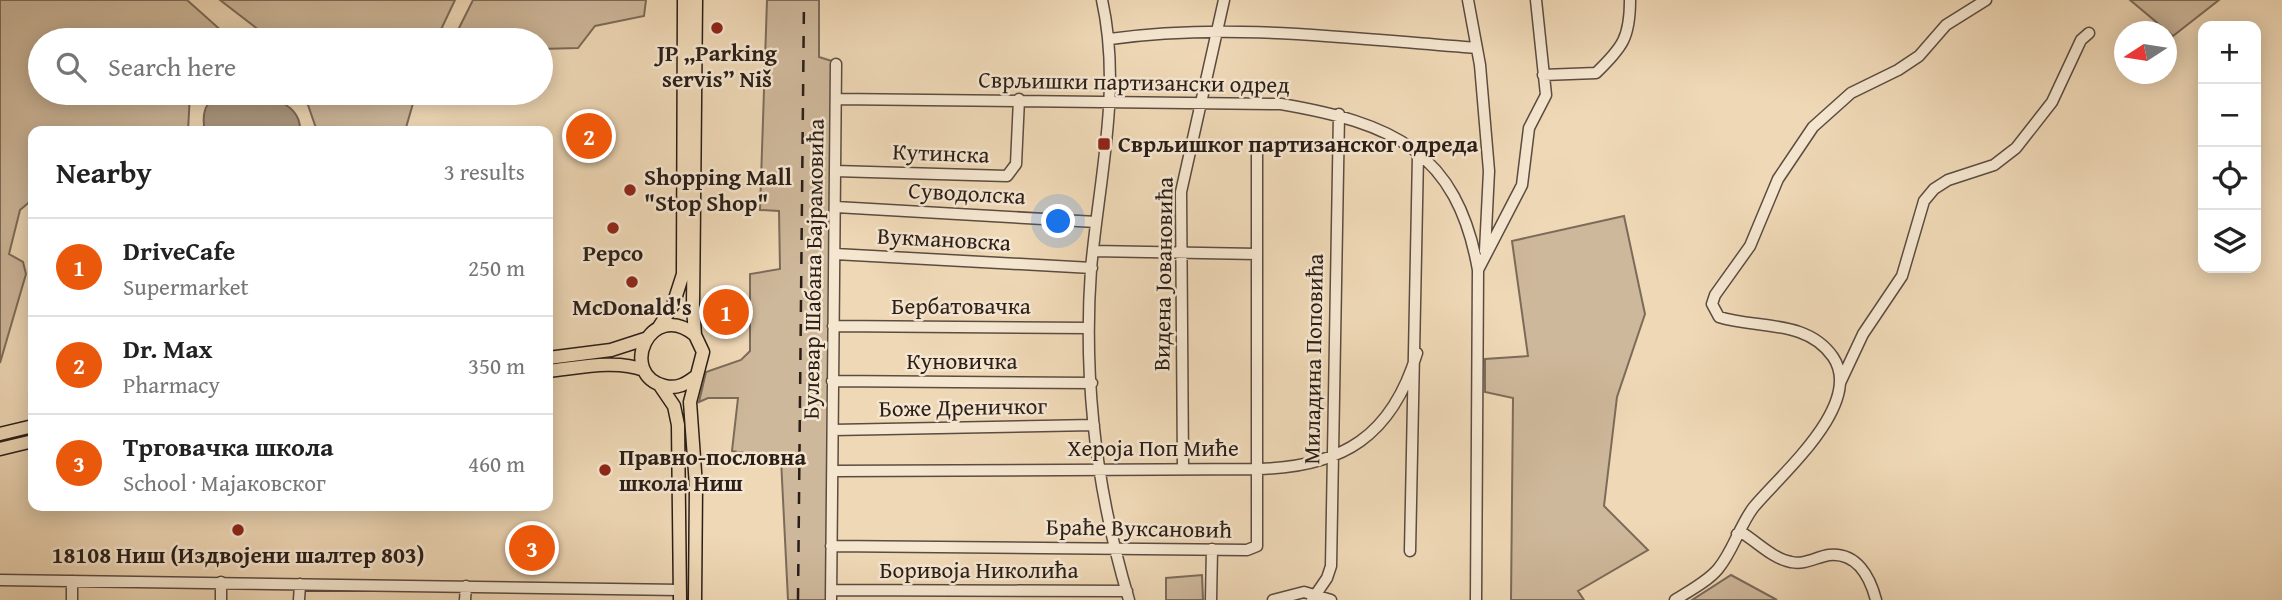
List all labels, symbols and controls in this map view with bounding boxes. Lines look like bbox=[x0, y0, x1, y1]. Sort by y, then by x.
marker: JP „Parking servis” Niš bbox=[709, 20, 725, 36]
north arrow bbox=[2114, 21, 2177, 84]
map controls bbox=[2198, 21, 2261, 273]
button: + bbox=[2198, 21, 2261, 84]
search box bbox=[28, 28, 553, 105]
place label: JP „Parking servis” Niš bbox=[653, 36, 778, 95]
text: Search here bbox=[108, 47, 236, 86]
icon: search bbox=[52, 48, 90, 86]
street label: Сврљишки партизански одред bbox=[978, 62, 1290, 101]
button: − bbox=[2198, 84, 2261, 147]
pin: 2 bbox=[566, 110, 612, 162]
street label: Булевар Шабана Бајрамовића bbox=[793, 118, 832, 420]
place label: Сврљишког партизанског одреда bbox=[1118, 127, 1479, 160]
street label: Кутинска bbox=[892, 134, 990, 171]
marker: Сврљишког партизанског одреда bbox=[1096, 136, 1112, 152]
button: locate bbox=[2198, 147, 2261, 210]
text: Nearby bbox=[56, 150, 152, 194]
text: 3 results bbox=[444, 155, 525, 188]
place label: Shopping Mall "Stop Shop" bbox=[644, 160, 792, 219]
street label: Суводолска bbox=[908, 173, 1026, 212]
street label: Видена Јовановића bbox=[1144, 176, 1181, 371]
marker: Shopping Mall "Stop Shop" bbox=[622, 182, 638, 198]
your location bbox=[1041, 204, 1075, 238]
button: layers bbox=[2198, 210, 2261, 273]
street label: Вукмановска bbox=[876, 219, 1012, 258]
marker: Pepco bbox=[605, 220, 621, 236]
text: DriveCafe bbox=[123, 231, 235, 270]
place label: Pepco bbox=[583, 236, 643, 269]
text: 1 bbox=[73, 251, 85, 284]
text: 250 m bbox=[468, 251, 525, 284]
street label: Миладина Поповића bbox=[1294, 253, 1331, 465]
text: Supermarket bbox=[123, 270, 249, 303]
marker: McDonald's bbox=[624, 274, 640, 290]
pin: 1 bbox=[703, 286, 749, 338]
street label: Бербатовачка bbox=[891, 289, 1031, 322]
place label: McDonald's bbox=[572, 290, 692, 323]
text: Dr. Max bbox=[123, 329, 212, 368]
street label: Куновичка bbox=[906, 344, 1018, 377]
text: 2 bbox=[73, 349, 85, 382]
text: 350 m bbox=[468, 349, 525, 382]
text: Pharmacy bbox=[123, 368, 220, 401]
street label: Боже Дреничког bbox=[879, 389, 1048, 424]
text: Трговачка школа bbox=[123, 427, 333, 466]
street label: Хероја Поп Миће bbox=[1067, 431, 1239, 464]
place label: Правно-пословна школа Ниш bbox=[619, 440, 806, 499]
text: 3 bbox=[73, 447, 85, 480]
text: 460 m bbox=[468, 447, 525, 480]
marker: Правно-пословна школа Ниш bbox=[597, 462, 613, 478]
text: School · Мајаковског bbox=[123, 466, 326, 499]
street label: Браће Вуксановић bbox=[1046, 509, 1232, 546]
marker: 18108 Ниш (Издвојени шалтер 803) bbox=[230, 522, 246, 538]
pin: 3 bbox=[509, 522, 555, 574]
place label: 18108 Ниш (Издвојени шалтер 803) bbox=[51, 538, 425, 571]
street label: Боривоја Николића bbox=[880, 553, 1079, 586]

